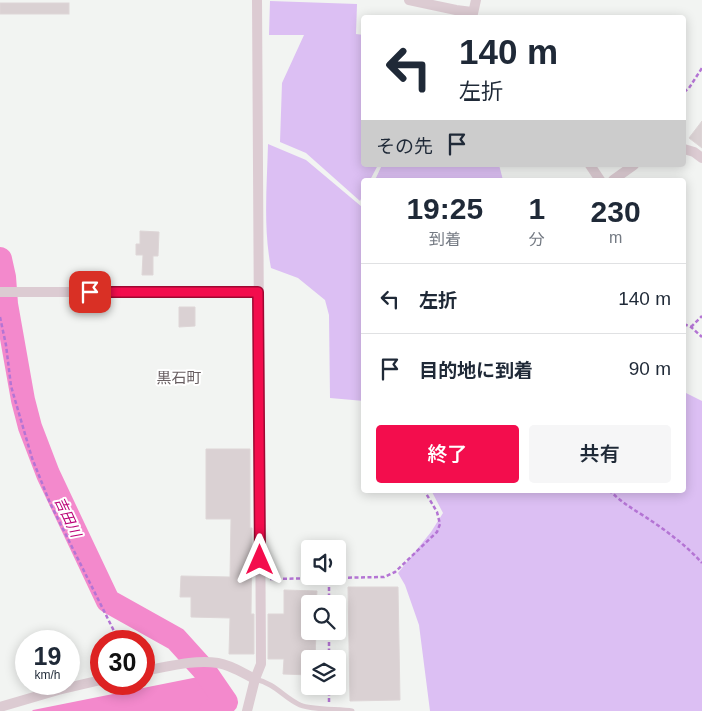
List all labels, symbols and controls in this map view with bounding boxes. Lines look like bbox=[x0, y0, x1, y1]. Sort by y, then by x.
text: 140 m bbox=[459, 32, 558, 71]
icon: left bbox=[376, 35, 441, 100]
text: 左折 bbox=[459, 79, 503, 104]
icon: arrive bbox=[443, 130, 471, 158]
text: その先 bbox=[376, 136, 433, 157]
text: 19:25 bbox=[406, 192, 483, 225]
text: 1 bbox=[528, 192, 545, 225]
text: 230 bbox=[591, 195, 641, 228]
text: m bbox=[609, 229, 622, 246]
text: 到着 bbox=[429, 231, 461, 248]
text: 分 bbox=[529, 231, 545, 248]
pin bbox=[69, 271, 111, 313]
icon: arrive bbox=[76, 278, 104, 306]
icon: left bbox=[376, 285, 404, 313]
text: 140 m bbox=[618, 288, 671, 309]
text: 左折 bbox=[419, 290, 457, 311]
icon: arrive bbox=[376, 355, 404, 383]
text: 90 m bbox=[629, 358, 671, 379]
text: 目的地に到着 bbox=[419, 360, 533, 381]
district label: 黒石町 bbox=[156, 369, 202, 386]
button: 終了 bbox=[376, 425, 519, 483]
button: 共有 bbox=[529, 425, 671, 483]
water label: 吉田川 bbox=[52, 495, 85, 541]
position arrow bbox=[233, 533, 285, 585]
map controls bbox=[301, 540, 346, 695]
button: sound bbox=[301, 540, 346, 585]
button: search bbox=[301, 595, 346, 640]
speed limit sign: 30 bbox=[90, 630, 155, 695]
text: 19 bbox=[34, 642, 61, 670]
button: layers bbox=[301, 650, 346, 695]
text: km/h bbox=[34, 668, 61, 682]

